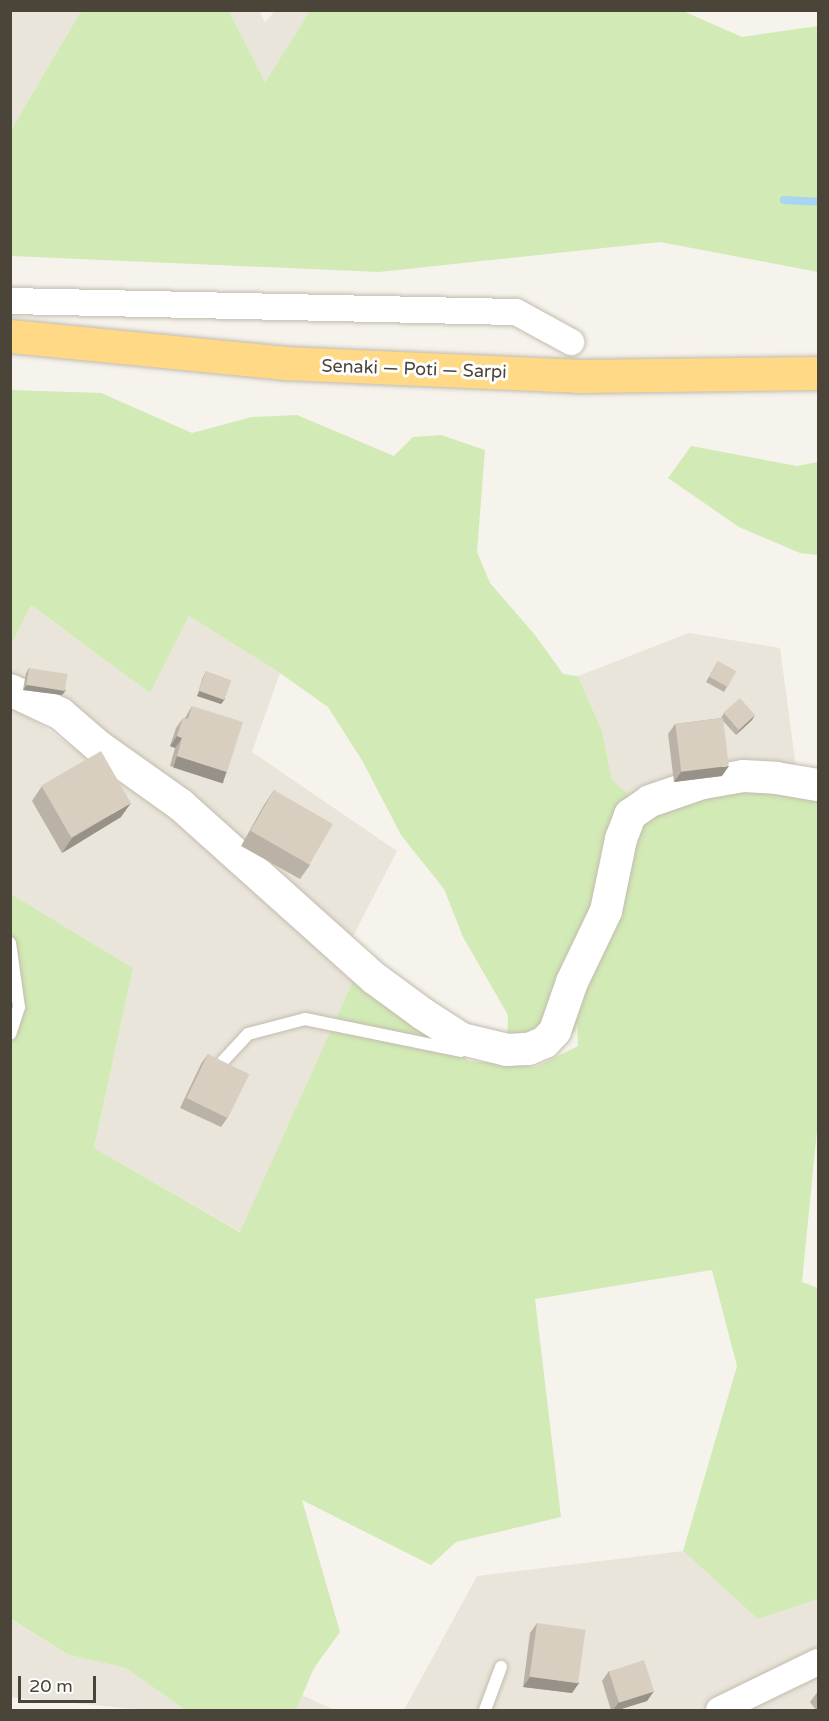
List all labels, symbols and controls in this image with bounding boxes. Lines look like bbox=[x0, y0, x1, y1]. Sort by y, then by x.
street label: Senaki — Poti — Sarpi bbox=[321, 355, 507, 383]
scale bar bbox=[21, 1664, 99, 1702]
text: 20 m bbox=[29, 1675, 73, 1697]

